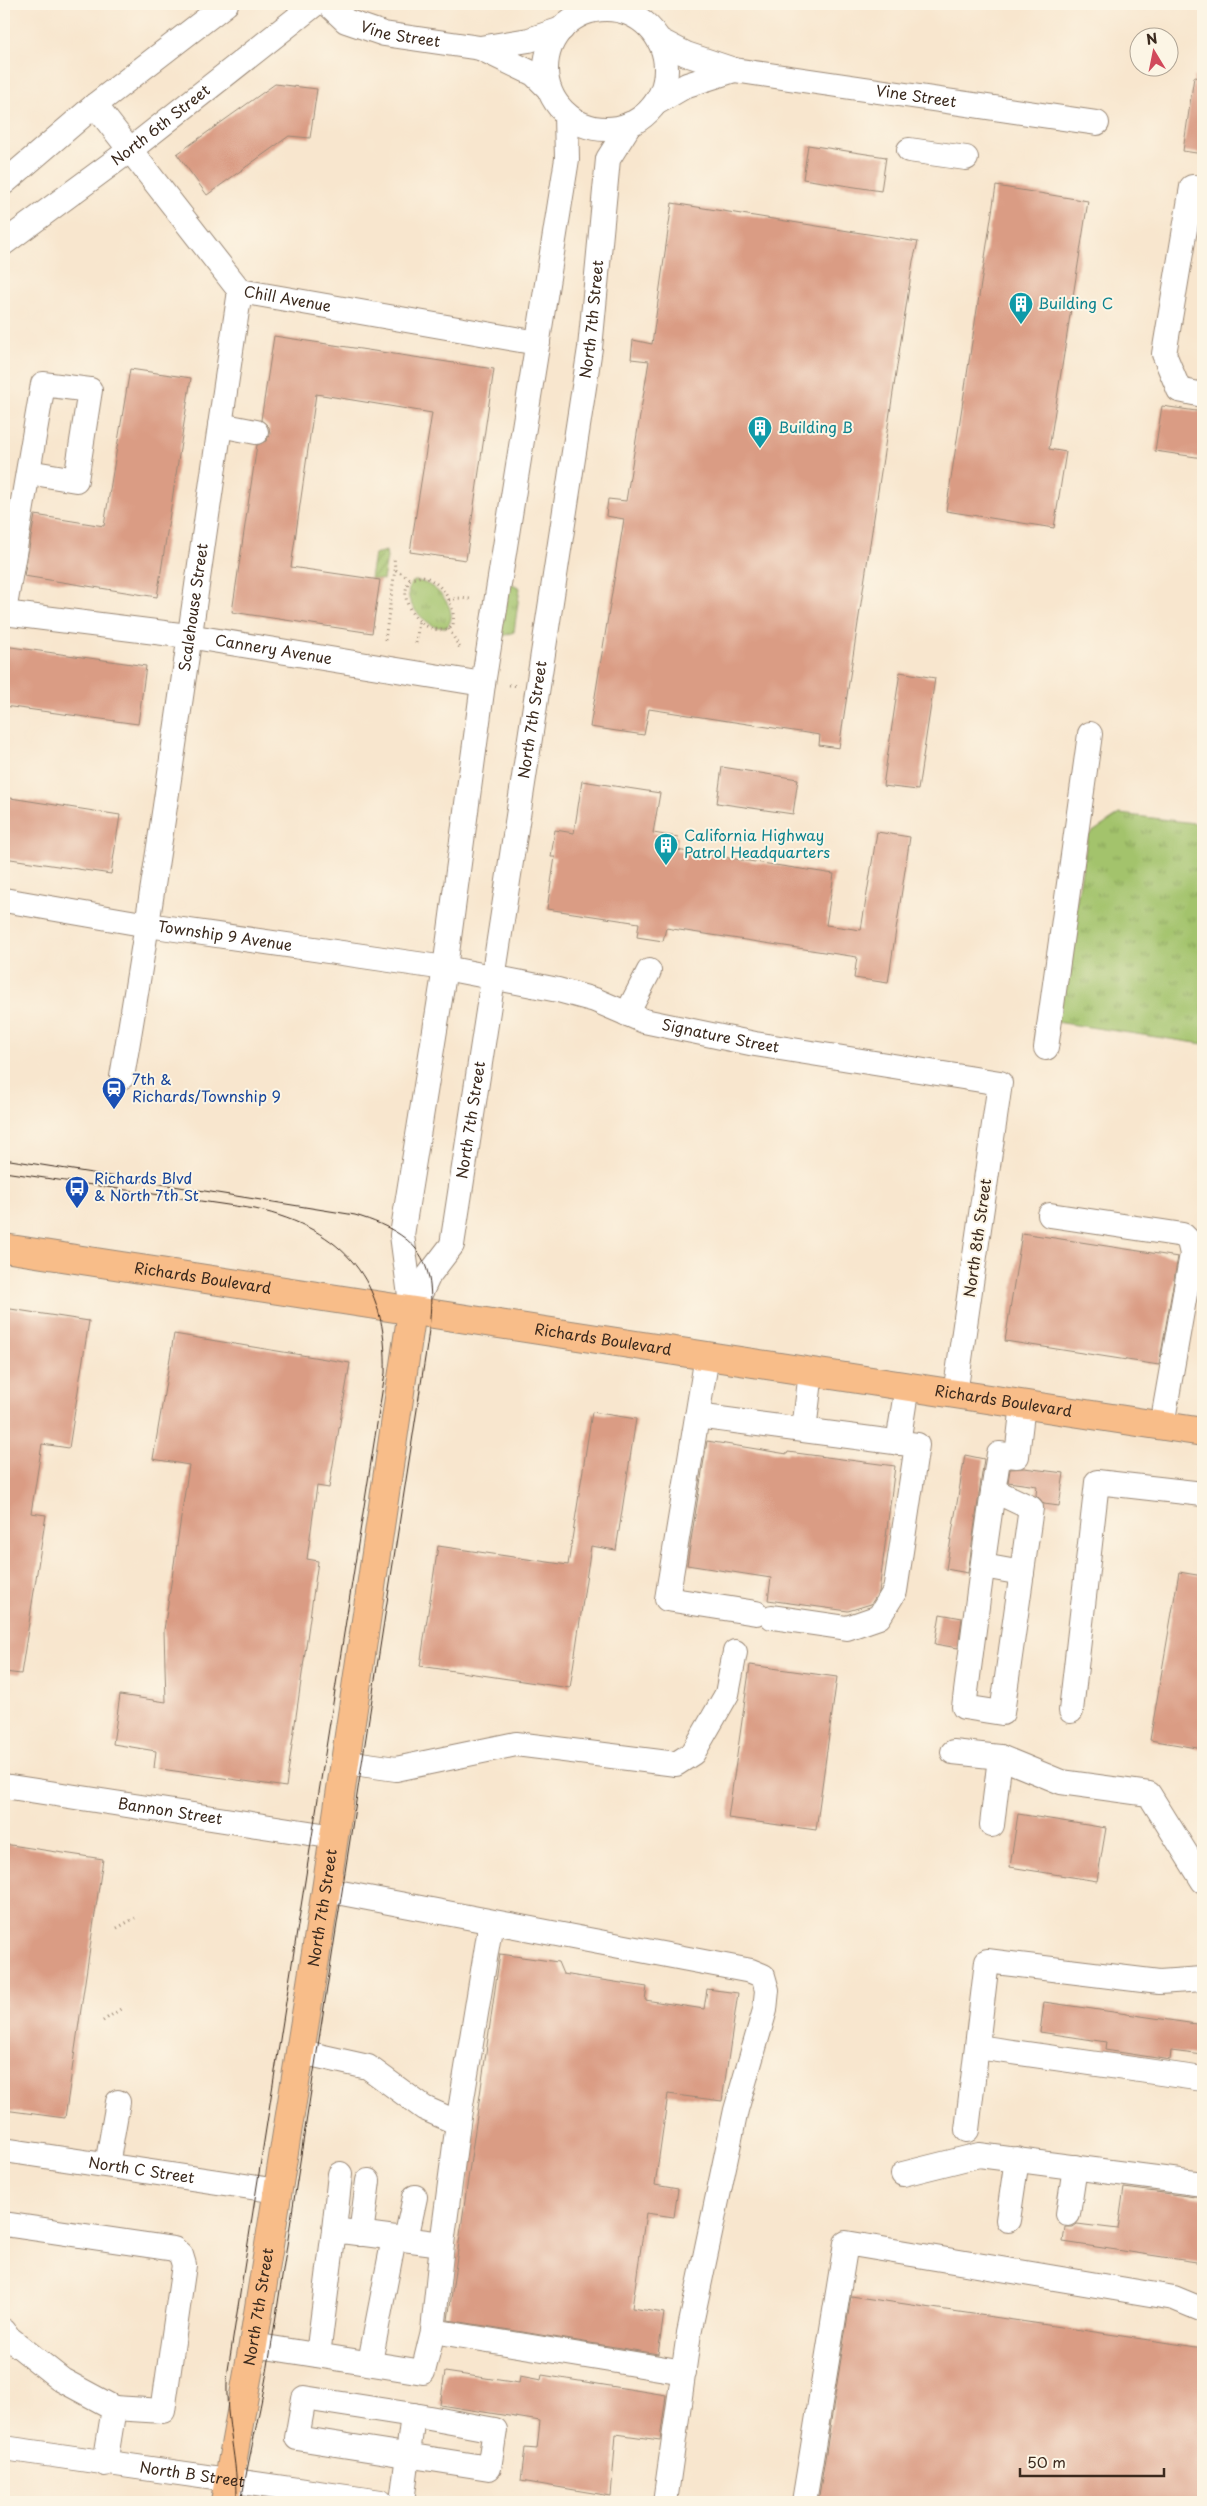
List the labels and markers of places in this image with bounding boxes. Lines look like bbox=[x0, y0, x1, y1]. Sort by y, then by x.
building icon: Building C bbox=[1008, 291, 1034, 325]
place label: Building C bbox=[1038, 291, 1113, 314]
building icon: Building B bbox=[747, 415, 773, 449]
place label: Building B bbox=[778, 415, 853, 438]
place label: California Highway Patrol Headquarters bbox=[684, 823, 830, 863]
building icon: California Highway Patrol Headquarters bbox=[653, 832, 679, 866]
place label: 7th & Richards/Township 9 bbox=[132, 1067, 281, 1107]
station icon: 7th & Richards/Township 9 bbox=[101, 1076, 127, 1110]
place label: Richards Blvd & North 7th St bbox=[94, 1166, 199, 1206]
bus stop icon: Richards Blvd & North 7th St bbox=[64, 1175, 90, 1209]

